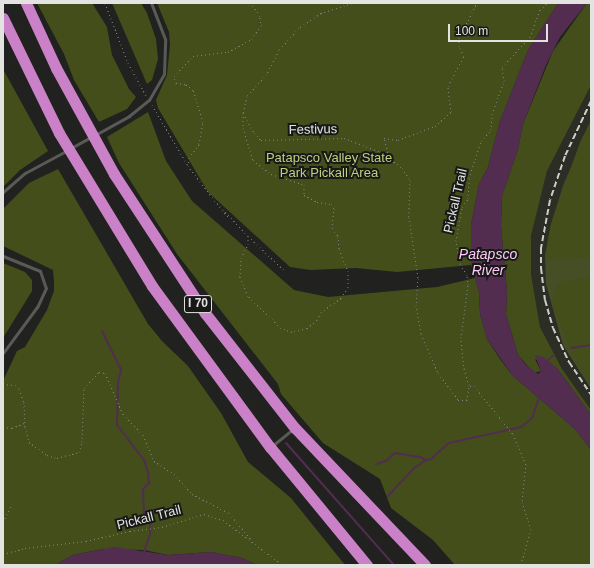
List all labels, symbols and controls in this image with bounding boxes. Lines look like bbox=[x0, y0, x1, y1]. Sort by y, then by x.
scale bar bbox=[450, 16, 550, 42]
text: 100 m bbox=[455, 24, 488, 38]
street label: Festivus bbox=[289, 122, 337, 138]
park label: Patapsco Valley State Park Pickall Area bbox=[266, 151, 392, 182]
street label: Pickall Trail bbox=[441, 167, 471, 235]
water label: Patapsco River bbox=[459, 246, 517, 278]
road number: I 70 bbox=[183, 294, 213, 314]
street label: Pickall Trail bbox=[115, 502, 183, 534]

